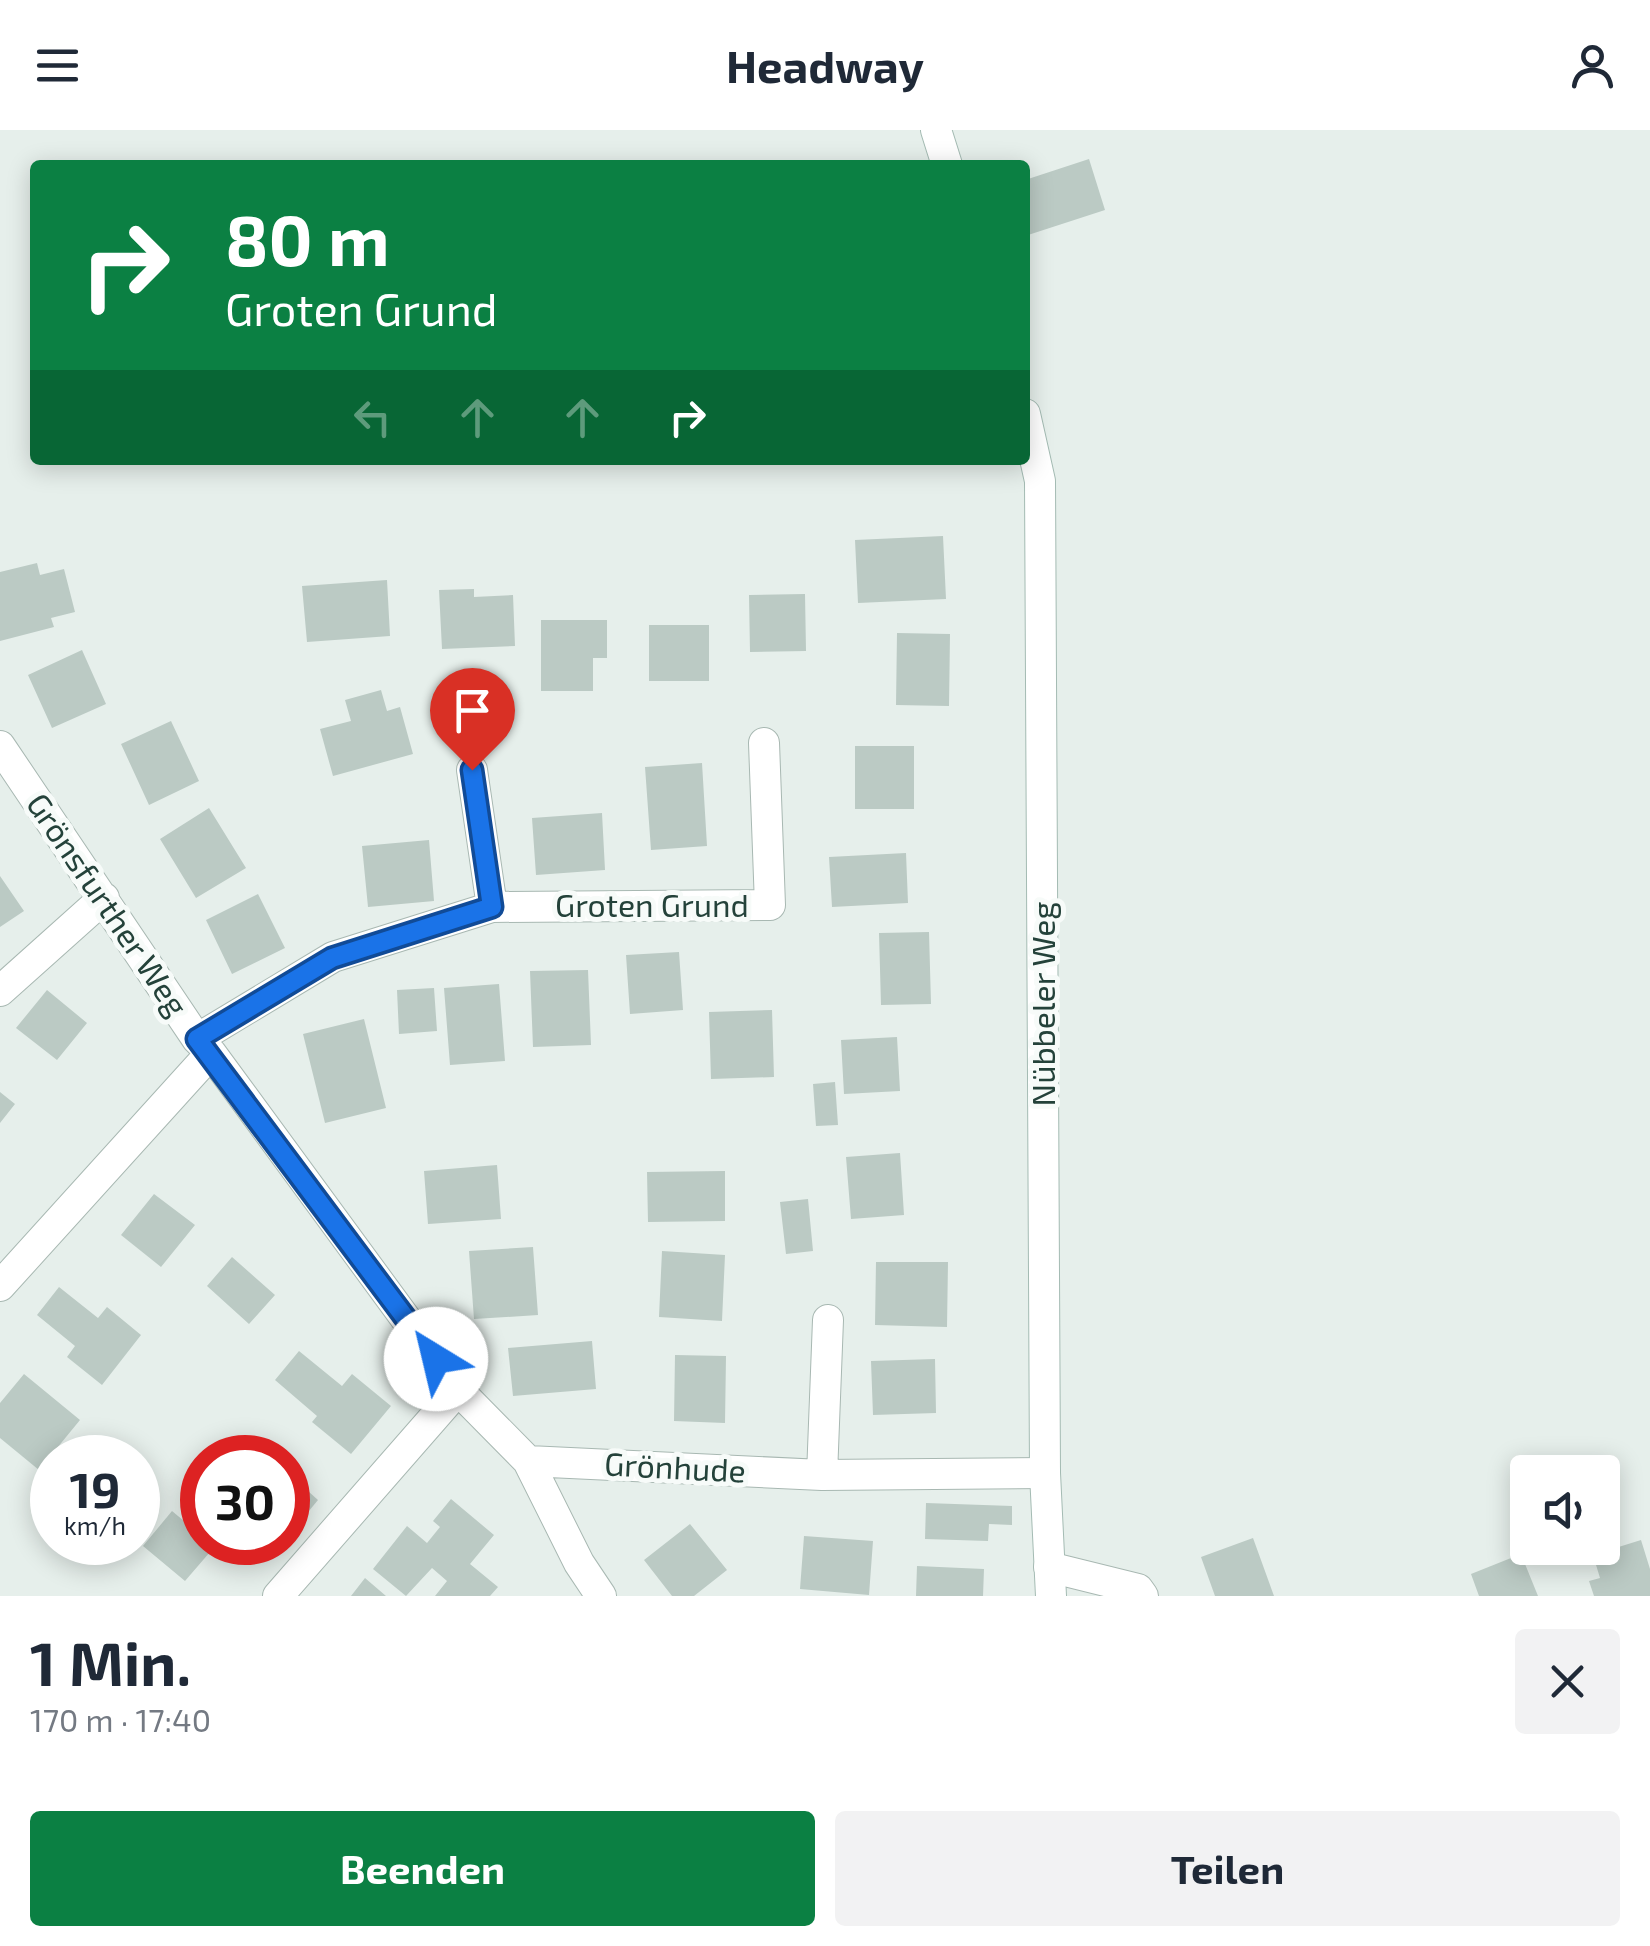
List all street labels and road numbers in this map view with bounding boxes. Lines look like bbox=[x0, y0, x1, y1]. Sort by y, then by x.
street label: Grönsfurther Weg bbox=[20, 785, 197, 1023]
street label: Groten Grund bbox=[555, 885, 749, 923]
street label: Nübbeler Weg bbox=[1023, 901, 1061, 1106]
street label: Grönhude bbox=[603, 1443, 747, 1489]

